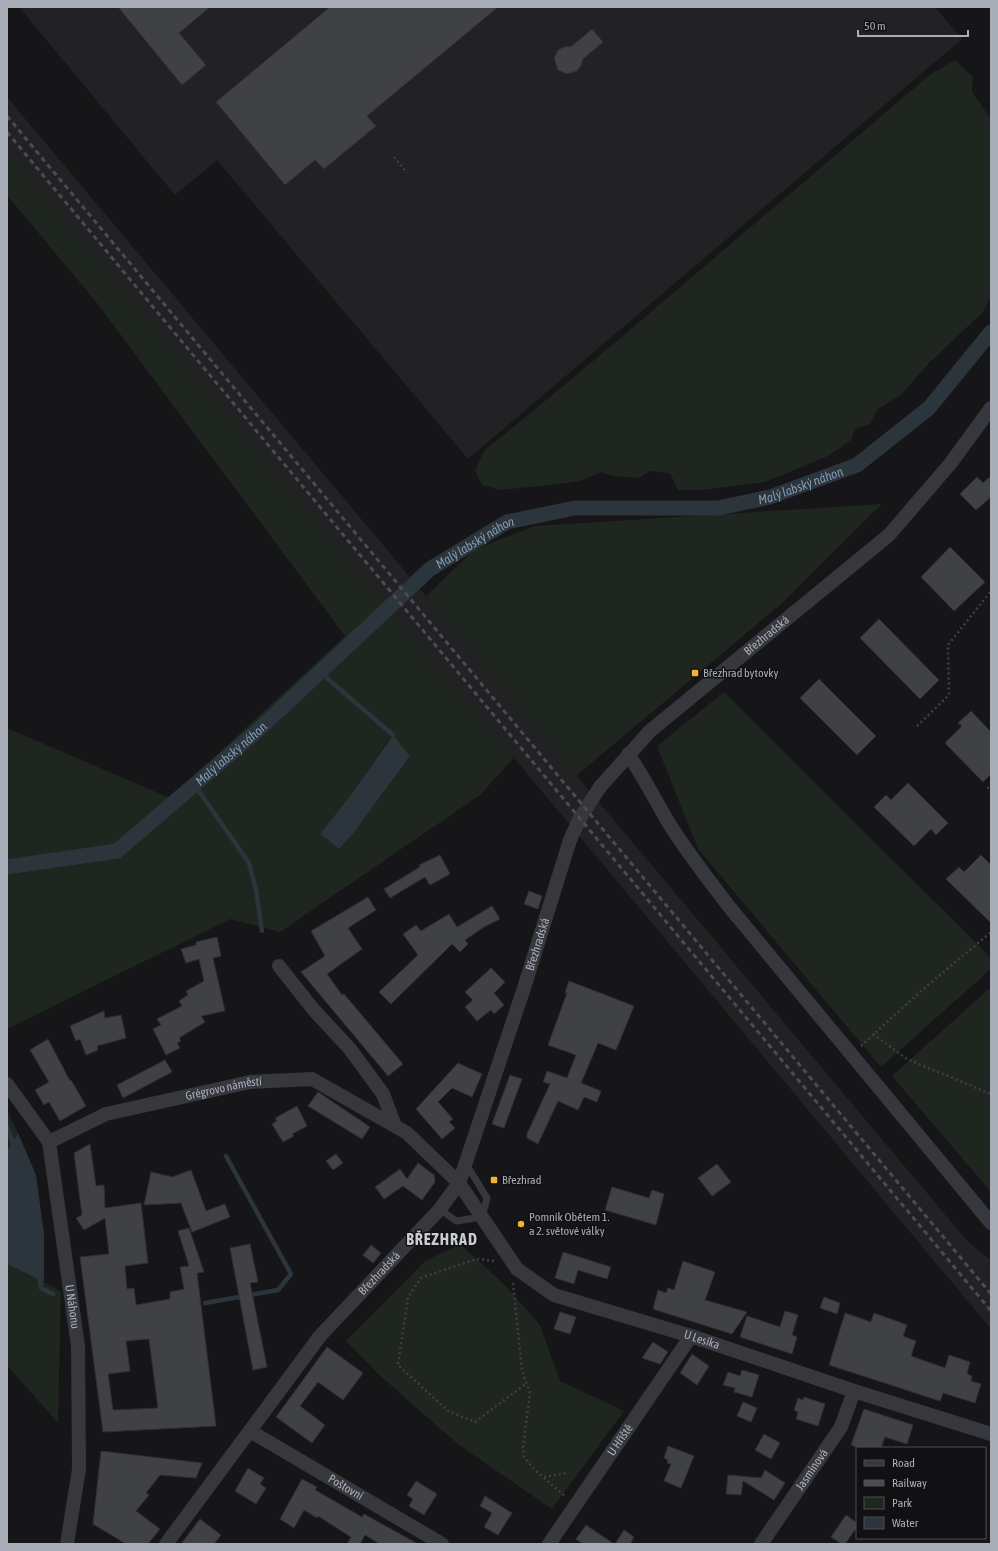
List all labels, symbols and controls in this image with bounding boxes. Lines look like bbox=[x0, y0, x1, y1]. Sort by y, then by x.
scale bar bbox=[858, 12, 968, 38]
text: 50 m bbox=[864, 19, 886, 33]
water label: Malý labský náhon bbox=[757, 463, 846, 507]
water label: Malý labský náhon bbox=[433, 513, 516, 571]
street label: Březhradská bbox=[741, 613, 792, 658]
place label: Březhrad bytovky bbox=[703, 666, 779, 680]
marker: Březhrad bytovky bbox=[690, 668, 700, 678]
water label: Malý labský náhon bbox=[192, 718, 270, 788]
street label: Březhradská bbox=[523, 916, 552, 972]
street label: Grégrovo náměstí bbox=[184, 1074, 262, 1103]
place label: Březhrad bbox=[502, 1173, 541, 1187]
marker: Březhrad bbox=[489, 1175, 499, 1185]
place label: Pomník Obětem 1. a 2. světové války bbox=[529, 1210, 610, 1238]
marker: Pomník Obětem 1. a 2. světové války bbox=[516, 1219, 526, 1229]
district label: BŘEZHRAD bbox=[406, 1230, 478, 1248]
street label: Březhradská bbox=[355, 1249, 403, 1298]
street label: U Náhonu bbox=[62, 1284, 83, 1330]
street label: U Lesíka bbox=[682, 1327, 722, 1352]
street label: U Hřiště bbox=[604, 1421, 636, 1458]
street label: Jasmínová bbox=[793, 1446, 831, 1493]
legend bbox=[856, 1447, 986, 1539]
text: Road bbox=[892, 1456, 915, 1470]
street label: Poštovní bbox=[326, 1472, 366, 1503]
text: Railway bbox=[892, 1476, 927, 1490]
text: Park bbox=[892, 1496, 913, 1510]
text: Water bbox=[892, 1516, 919, 1530]

